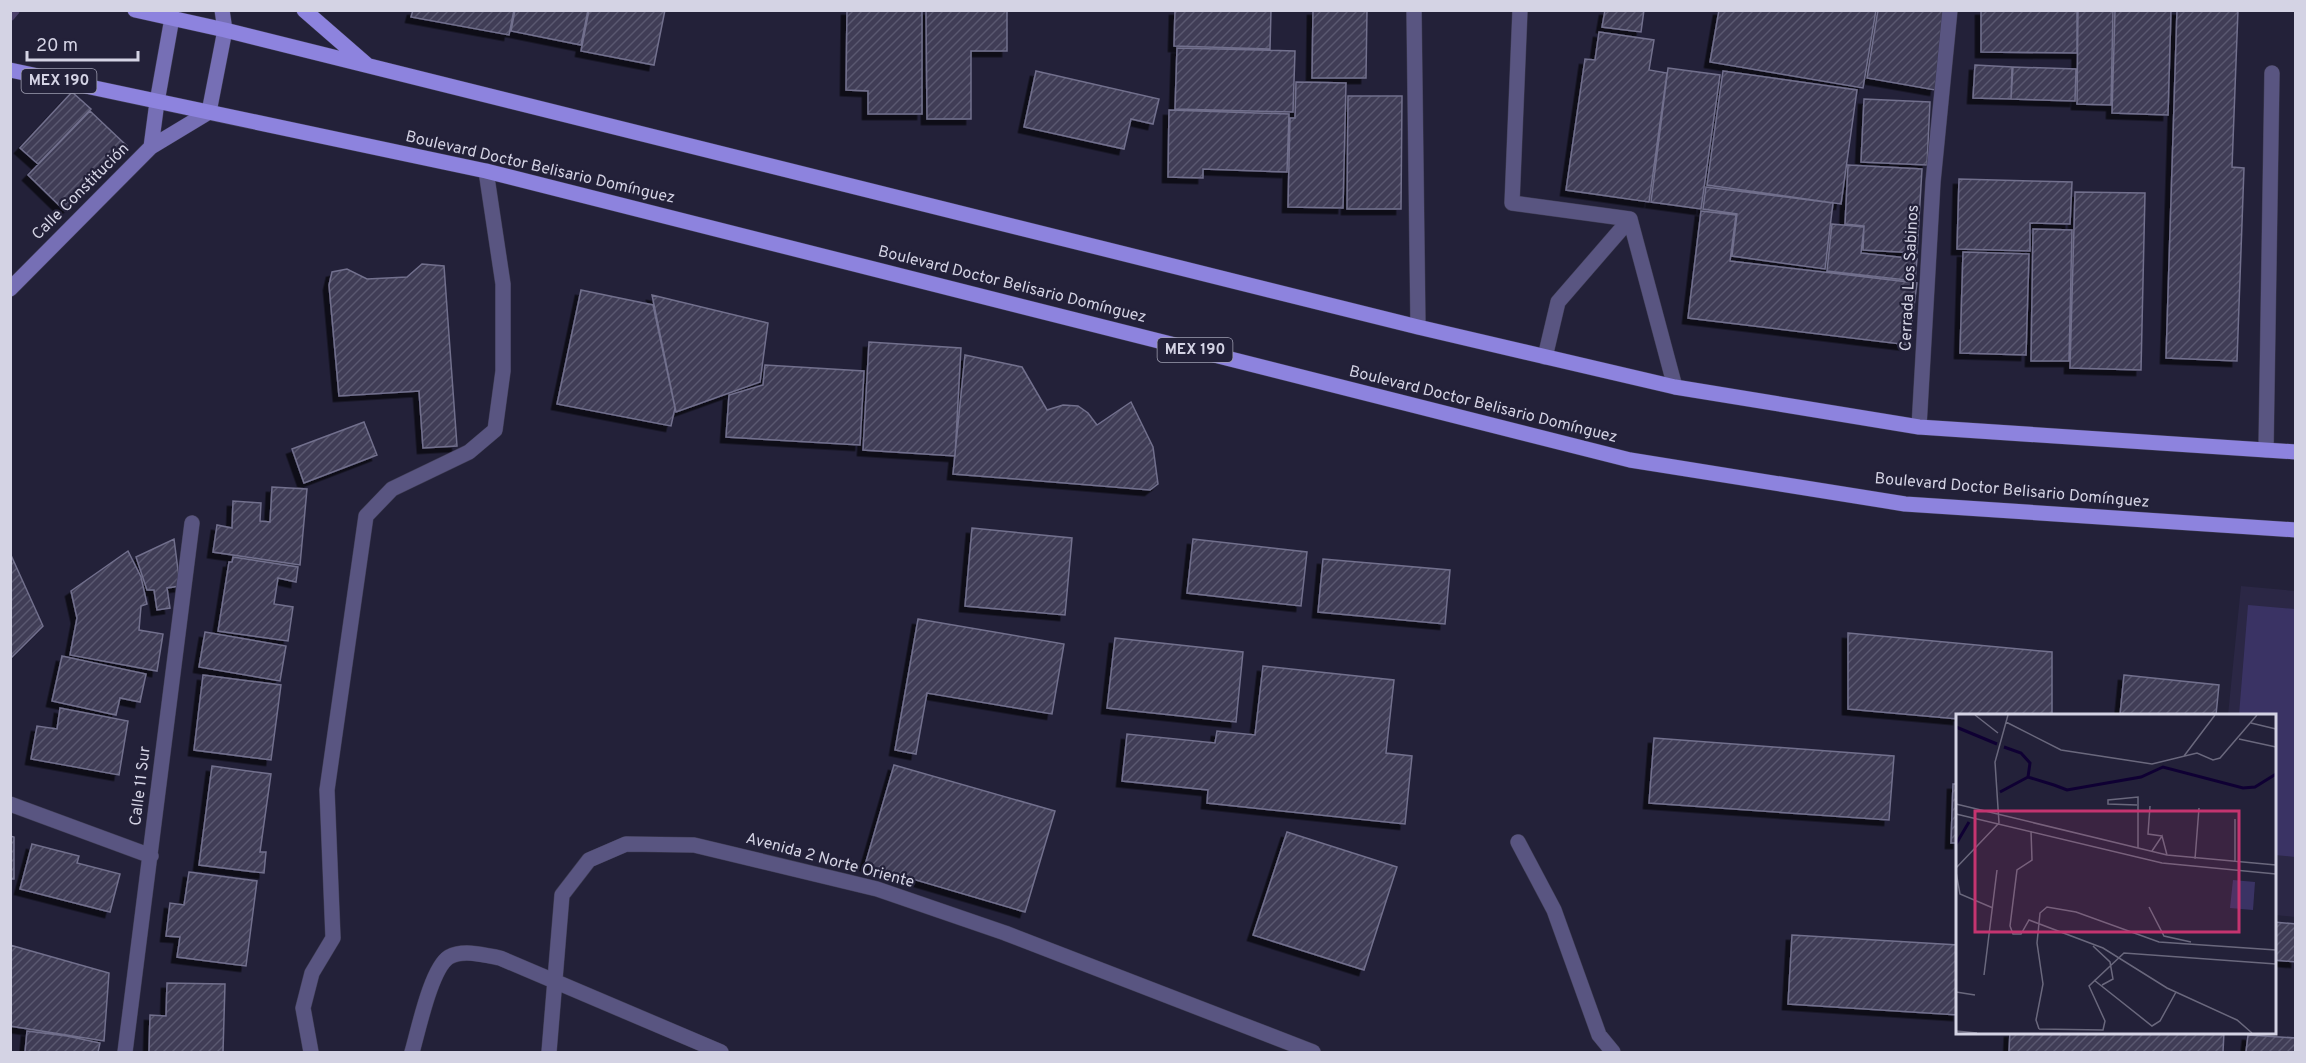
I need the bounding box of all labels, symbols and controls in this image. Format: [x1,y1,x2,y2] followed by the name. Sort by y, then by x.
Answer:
[27,24,138,62] scale bar
[36,35,78,58] text: 20 m
[22,69,97,93] road number: MEX 190
[403,127,677,209] street label: Boulevard Doctor Belisario Domínguez
[28,139,134,245] street label: Calle Constitución
[1896,204,1924,352] street label: Cerrada Los Sabinos
[876,242,1148,328] street label: Boulevard Doctor Belisario Domínguez
[1158,338,1232,362] road number: MEX 190
[1347,362,1619,448] street label: Boulevard Doctor Belisario Domínguez
[1874,469,2150,513] street label: Boulevard Doctor Belisario Domínguez
[1956,714,2276,1033] inset map
[126,745,156,827] street label: Calle 11 Sur
[744,829,916,893] street label: Avenida 2 Norte Oriente

